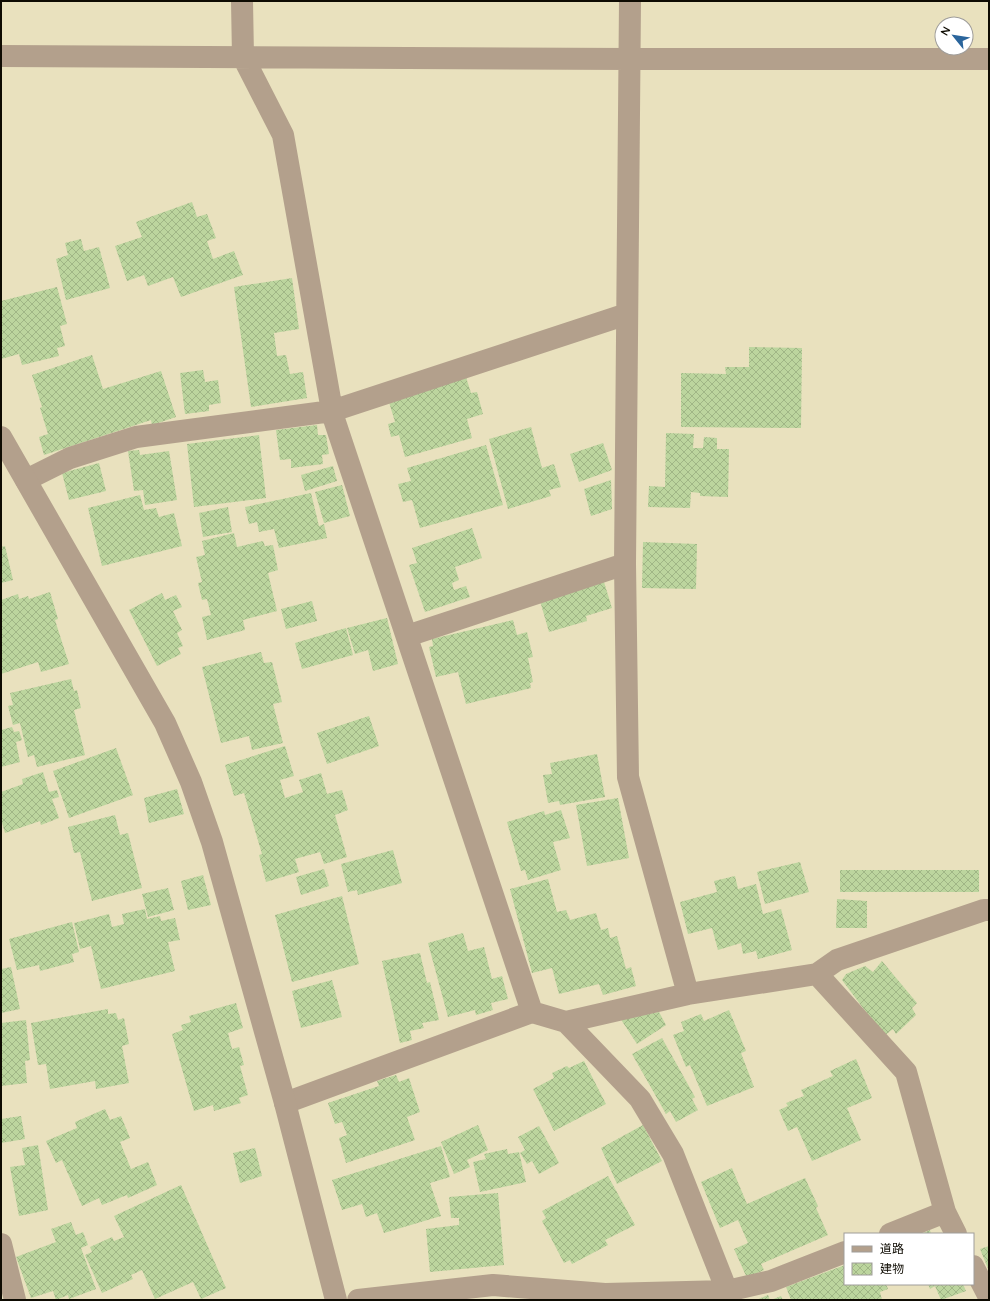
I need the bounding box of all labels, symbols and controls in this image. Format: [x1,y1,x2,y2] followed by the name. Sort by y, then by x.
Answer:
[934,16,974,56] north arrow
[937,24,953,38] text: N
[844,1233,974,1285] legend
[880,1241,904,1256] text: 道路
[880,1261,904,1276] text: 建物

